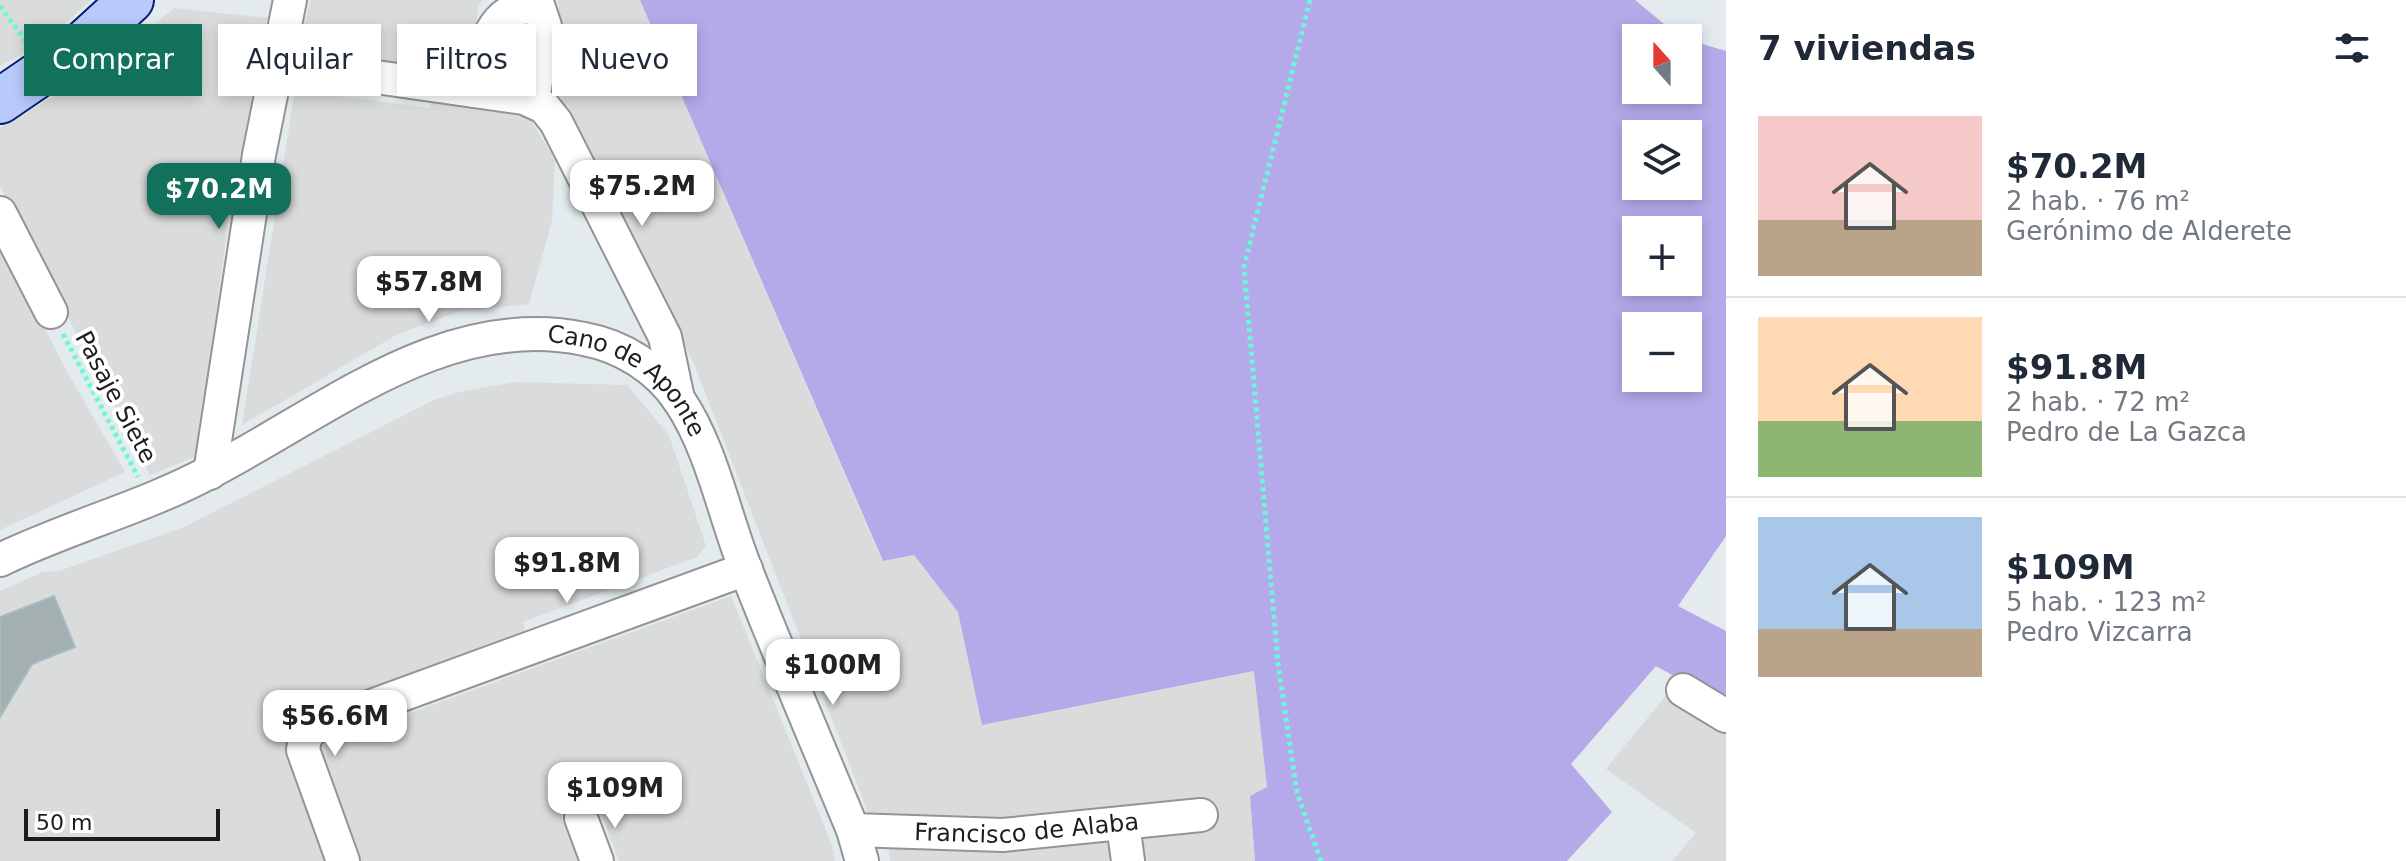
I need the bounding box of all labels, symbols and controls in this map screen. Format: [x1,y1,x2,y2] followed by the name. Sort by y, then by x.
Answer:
[24,24,202,96] chip: Comprar
[218,24,381,96] chip: Alquilar
[397,24,536,96] chip: Filtros
[552,24,697,96] chip: Nuevo
[1622,24,1702,104] north arrow
[1622,24,1702,392] map controls
[2330,26,2374,70] icon: filters
[1758,28,1976,68] text: 7 viviendas
[1622,120,1702,200] button: layers
[2006,146,2147,186] text: $70.2M
[1822,148,1918,244] icon: home
[577,160,707,228] pin: $75.2M
[154,163,284,231] pin: $70.2M
[588,171,696,201] text: $75.2M
[165,174,273,204] text: $70.2M
[2006,186,2190,216] text: 2 hab. · 76 m²
[1622,216,1702,296] button: +
[2006,216,2292,246] text: Gerónimo de Alderete
[364,256,494,324] pin: $57.8M
[375,267,483,297] text: $57.8M
[1622,312,1702,392] button: −
[547,320,711,441] street label: Cano de Aponte
[70,326,162,468] street label: Pasaje Siete
[2006,347,2147,387] text: $91.8M
[1822,349,1918,445] icon: home
[2006,387,2190,417] text: 2 hab. · 72 m²
[2006,417,2247,447] text: Pedro de La Gazca
[502,537,632,605] pin: $91.8M
[2006,547,2134,587] text: $109M
[513,548,621,578] text: $91.8M
[1822,549,1918,645] icon: home
[2006,587,2206,617] text: 5 hab. · 123 m²
[2006,617,2193,647] text: Pedro Vizcarra
[777,639,889,707] pin: $100M
[784,650,882,680] text: $100M
[270,690,400,758] pin: $56.6M
[281,701,389,731] text: $56.6M
[559,762,671,830] pin: $109M
[566,773,664,803] text: $109M
[24,805,220,841] scale bar
[914,807,1140,849] street label: Francisco de Alaba
[36,810,92,835] text: 50 m

